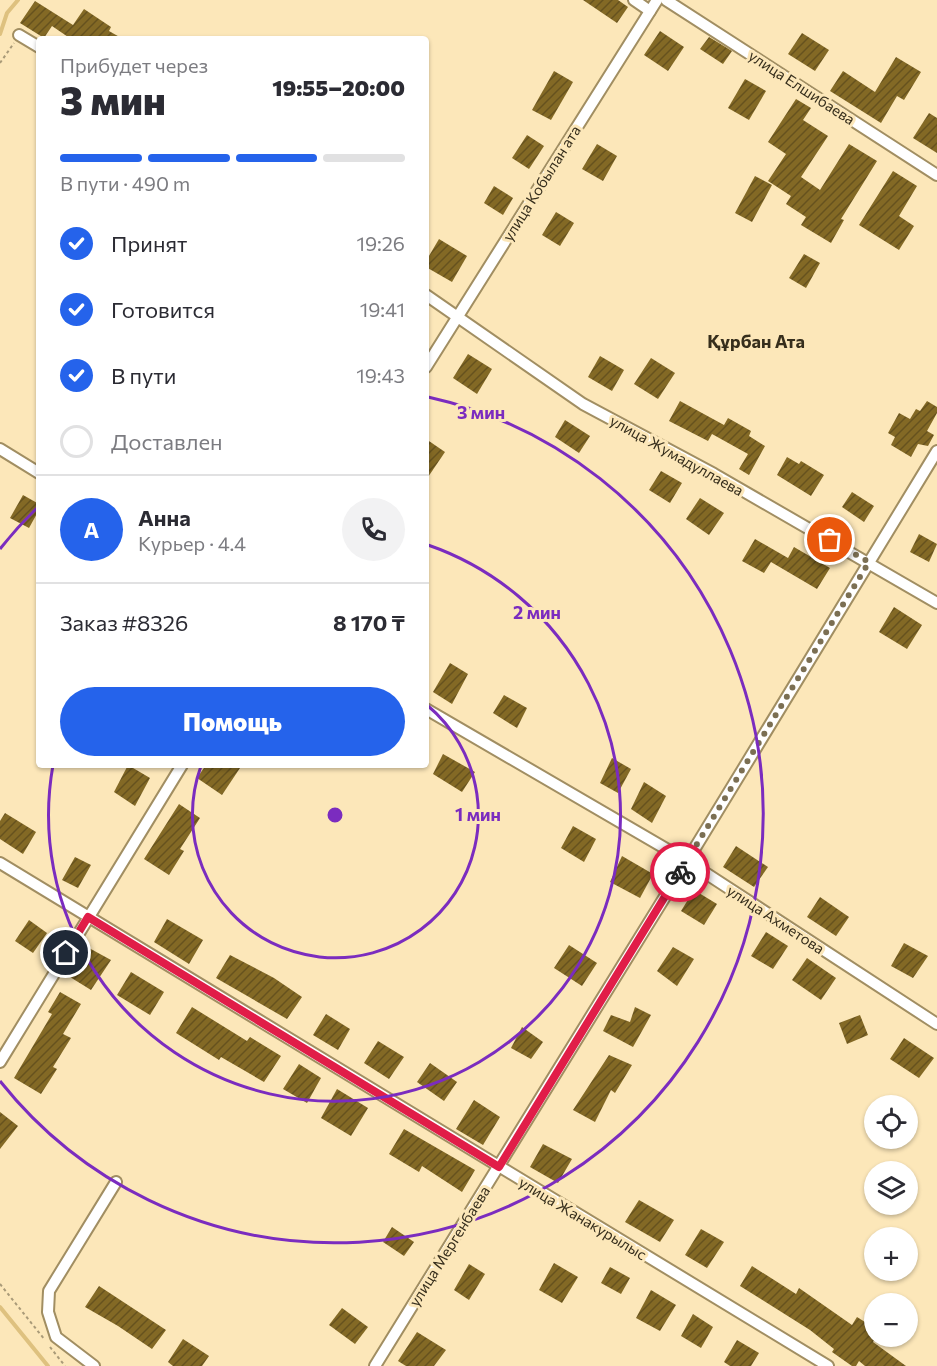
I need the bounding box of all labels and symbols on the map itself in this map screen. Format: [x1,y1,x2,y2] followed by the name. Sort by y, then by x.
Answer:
[745,46,859,128] street label: улица Елшибаева
[498,122,584,244] street label: улица Кобылан ата
[707,330,805,352] district label: Құрбан Ата
[457,401,505,423] text: 3 мин
[607,411,747,499] street label: улица Жумадуллаева
[804,514,855,565] pin
[513,601,561,623] text: 2 мин
[455,803,501,825] text: 1 мин
[325,805,345,825] centre of rings
[650,842,710,902] courier
[724,881,828,957] street label: улица Ахметова
[40,927,91,978] pin
[516,1173,650,1263] street label: улица Жанакурылыс
[405,1183,493,1309] street label: улица Мергенбаева

